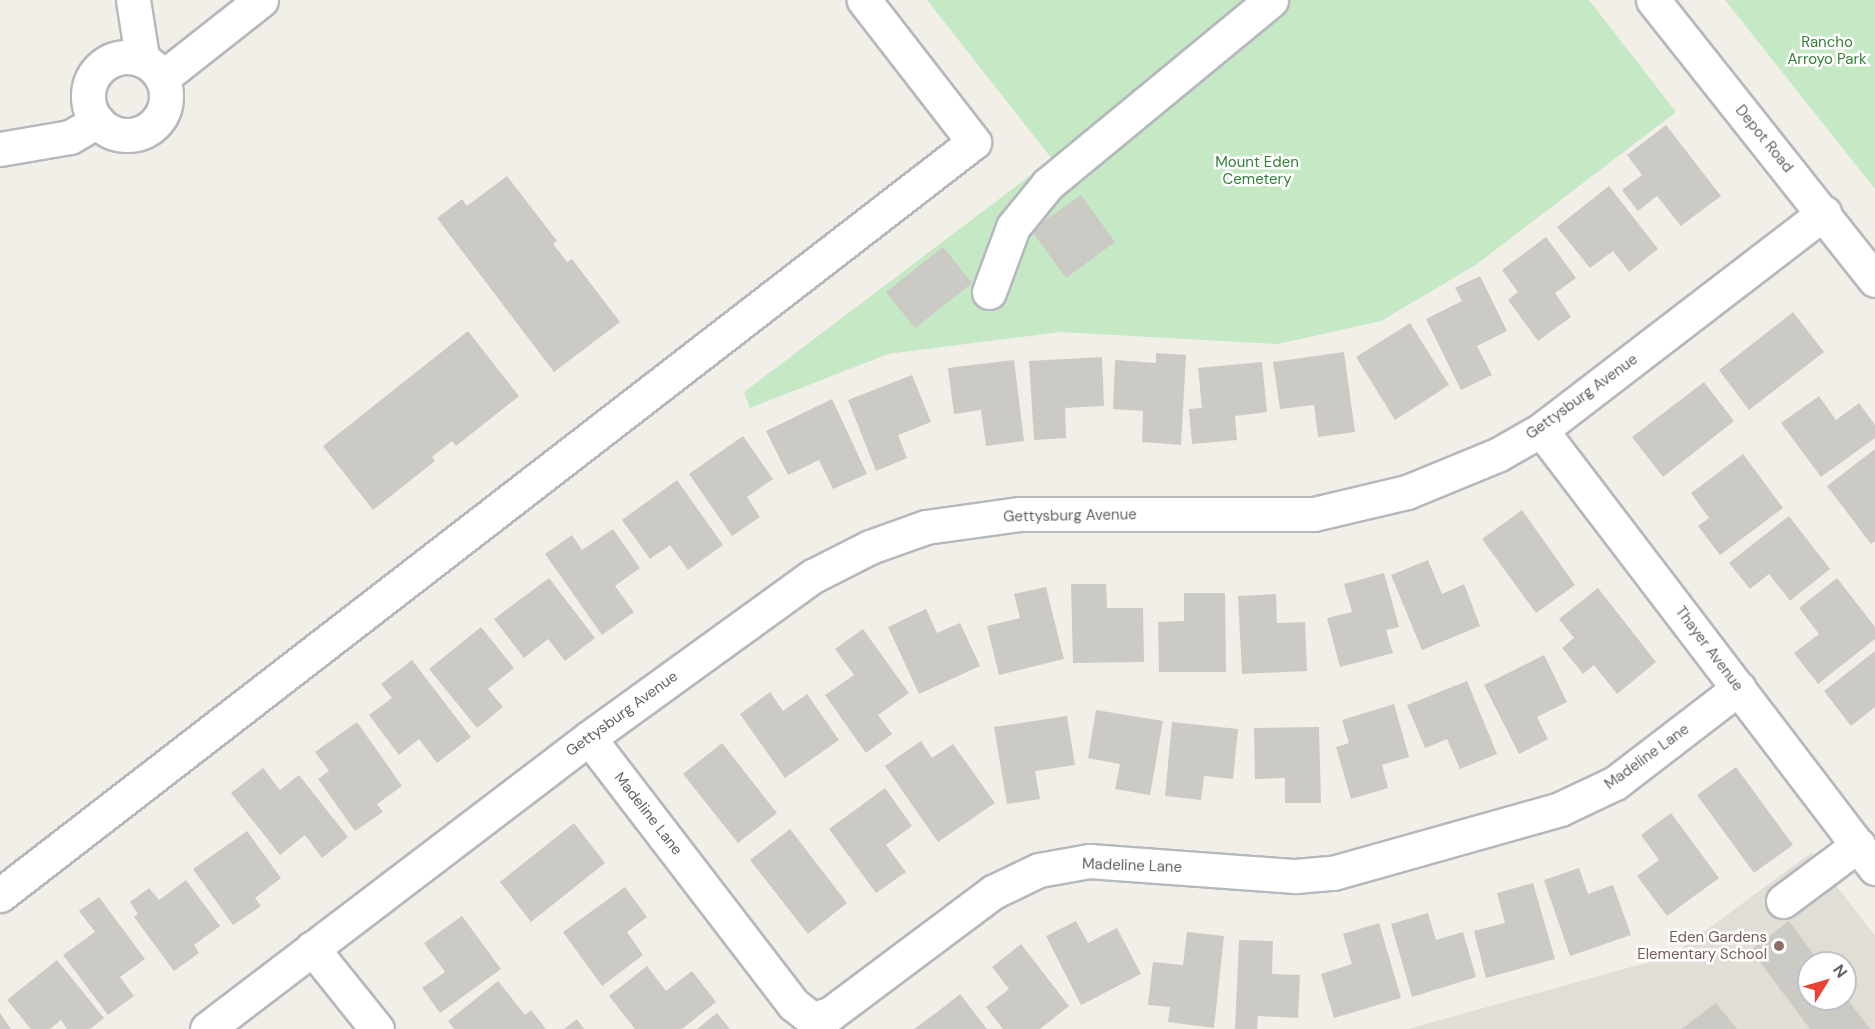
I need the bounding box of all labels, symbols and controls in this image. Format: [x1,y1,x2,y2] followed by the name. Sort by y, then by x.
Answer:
[1787,33,1867,68] park label: Rancho Arroyo Park
[1731,102,1797,176] street label: Depot Road
[1215,153,1299,188] park label: Mount Eden Cemetery
[1523,350,1641,444] street label: Gettysburg Avenue
[1003,506,1137,526] street label: Gettysburg Avenue
[1671,603,1747,695] street label: Thayer Avenue
[563,667,681,761] street label: Gettysburg Avenue
[1601,720,1693,794] street label: Madeline Lane
[610,769,686,859] street label: Madeline Lane
[1082,855,1182,877] street label: Madeline Lane
[1637,928,1767,963] place label: Eden Gardens Elementary School
[1772,939,1786,953] marker: Eden Gardens Elementary School
[1797,951,1857,1011] north arrow
[1828,960,1852,982] text: N

